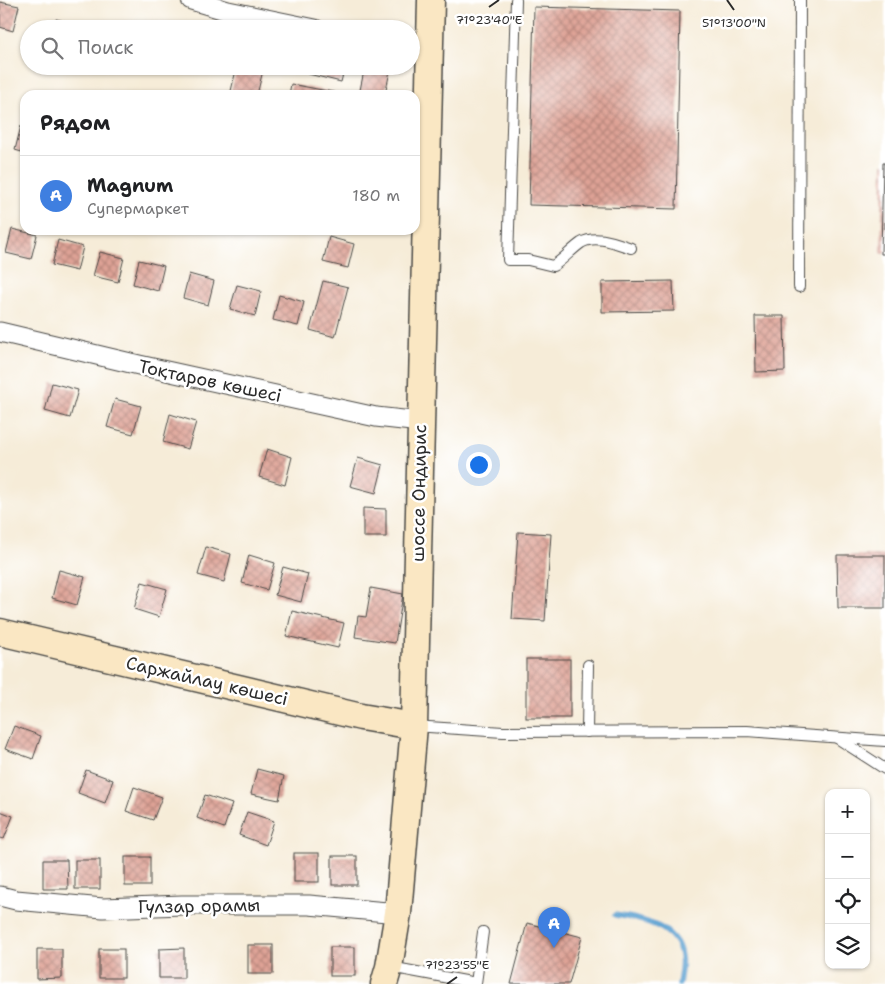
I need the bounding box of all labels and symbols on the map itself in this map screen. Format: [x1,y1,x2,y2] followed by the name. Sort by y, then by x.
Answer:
[456,12,522,28] text: 71°23'40"E
[702,15,766,31] text: 51°13'00"N
[136,354,284,408] street label: Тоқтаров көшесі
[406,424,432,562] street label: шоссе Ондирис
[466,452,492,478] your location
[124,651,290,711] street label: Саржайлау көшесі
[138,893,260,919] street label: Гүлзар орамы
[538,907,570,948] pin: A
[425,957,489,973] text: 71°23'55"E

